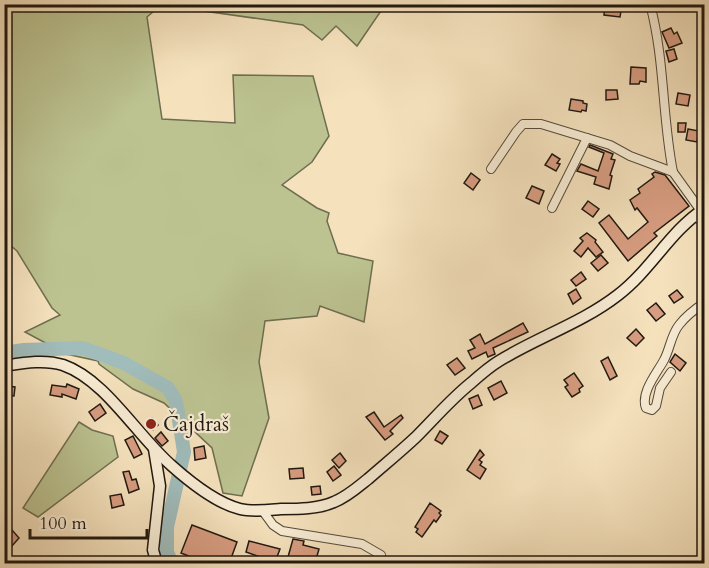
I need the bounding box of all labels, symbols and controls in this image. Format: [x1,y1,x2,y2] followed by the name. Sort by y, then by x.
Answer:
[163,409,229,439] place label: Čajdraš
[144,417,158,431] marker: Čajdraš
[30,502,147,540] scale bar
[39,511,87,536] text: 100 m

